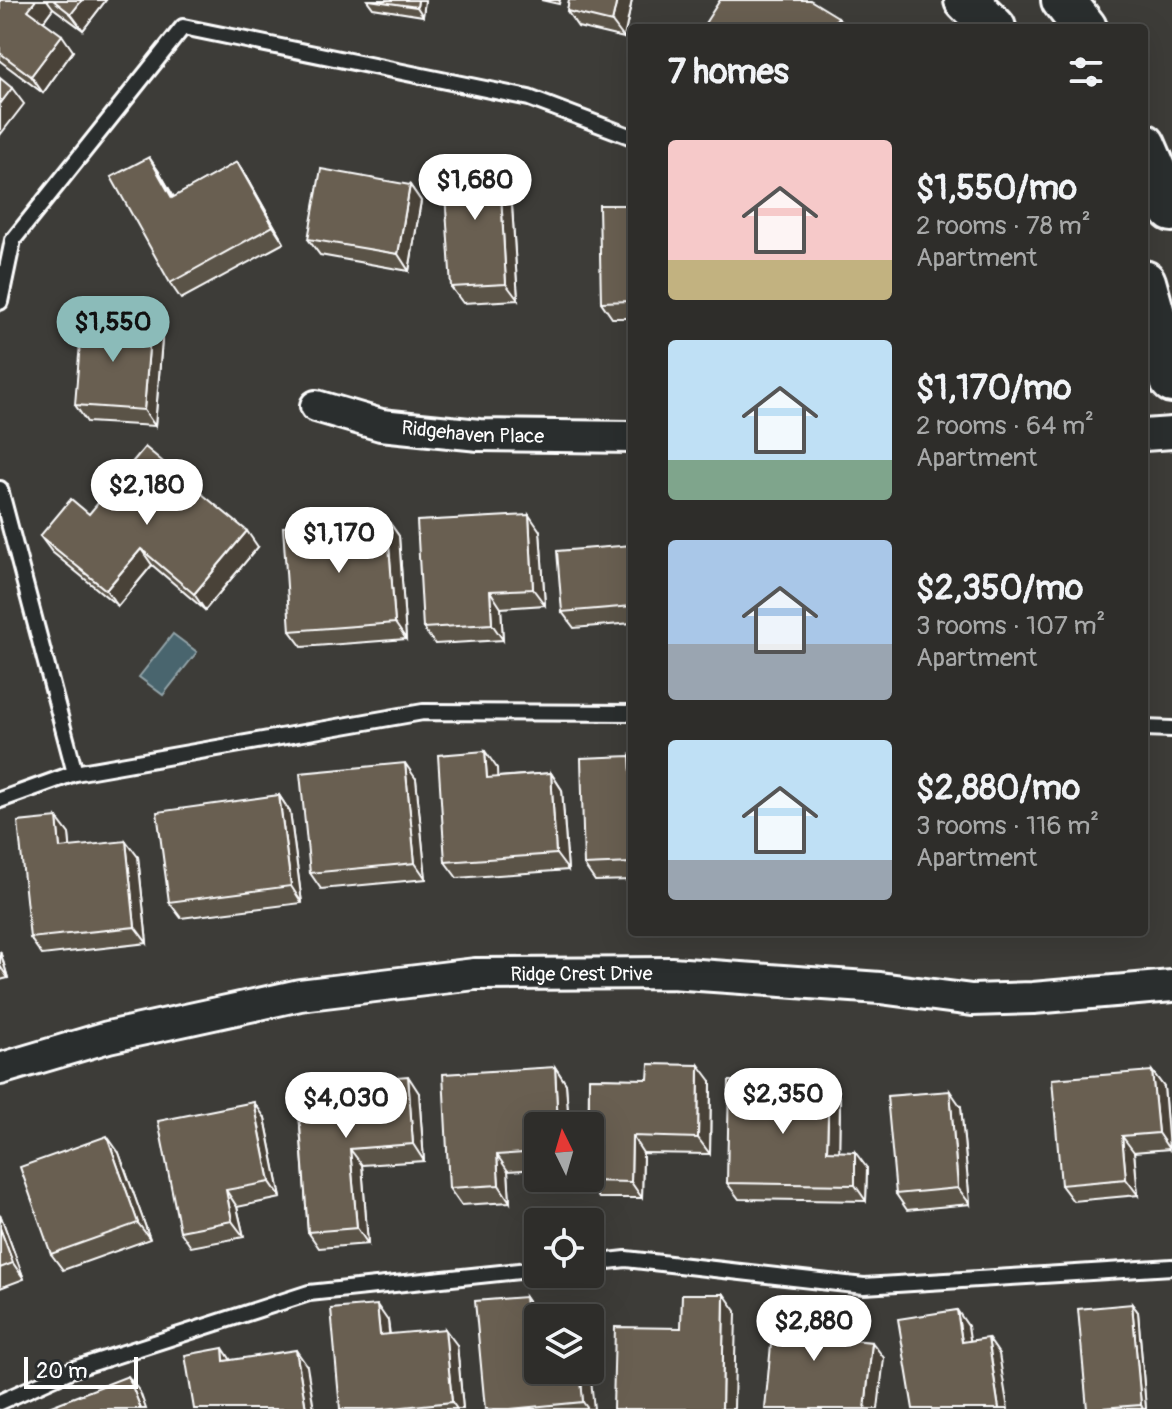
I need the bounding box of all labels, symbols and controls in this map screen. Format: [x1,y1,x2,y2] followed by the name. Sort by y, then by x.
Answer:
[1064,50,1108,94] icon: filters
[668,51,789,94] text: 7 homes
[410,154,540,222] pin: $1,680
[437,164,513,196] text: $1,680
[916,167,1077,210] text: $1,550/mo
[732,172,828,268] icon: home
[916,210,1091,242] text: 2 rooms · 78 m²
[916,242,1037,274] text: Apartment
[48,296,178,364] pin: $1,550
[75,306,151,338] text: $1,550
[916,367,1072,410] text: $1,170/mo
[732,372,828,468] icon: home
[916,410,1094,442] text: 2 rooms · 64 m²
[400,415,544,449] street label: Ridgehaven Place
[916,442,1037,474] text: Apartment
[82,459,212,527] pin: $2,180
[109,469,185,501] text: $2,180
[274,507,404,575] pin: $1,170
[303,517,375,549] text: $1,170
[916,567,1083,610] text: $2,350/mo
[732,572,828,668] icon: home
[916,610,1105,642] text: 3 rooms · 107 m²
[916,642,1037,674] text: Apartment
[916,767,1080,810] text: $2,880/mo
[732,772,828,868] icon: home
[916,810,1099,842] text: 3 rooms · 116 m²
[916,842,1037,874] text: Apartment
[510,961,653,987] street label: Ridge Crest Drive
[718,1068,848,1136] pin: $2,350
[281,1072,411,1140] pin: $4,030
[742,1078,824,1110] text: $2,350
[303,1082,389,1114] text: $4,030
[524,1112,604,1192] north arrow
[524,1112,604,1384] map controls
[524,1208,604,1288] button: locate
[749,1295,879,1363] pin: $2,880
[524,1304,604,1384] button: layers
[774,1305,854,1337] text: $2,880
[24,1353,138,1389] scale bar
[36,1357,88,1385] text: 20 m

